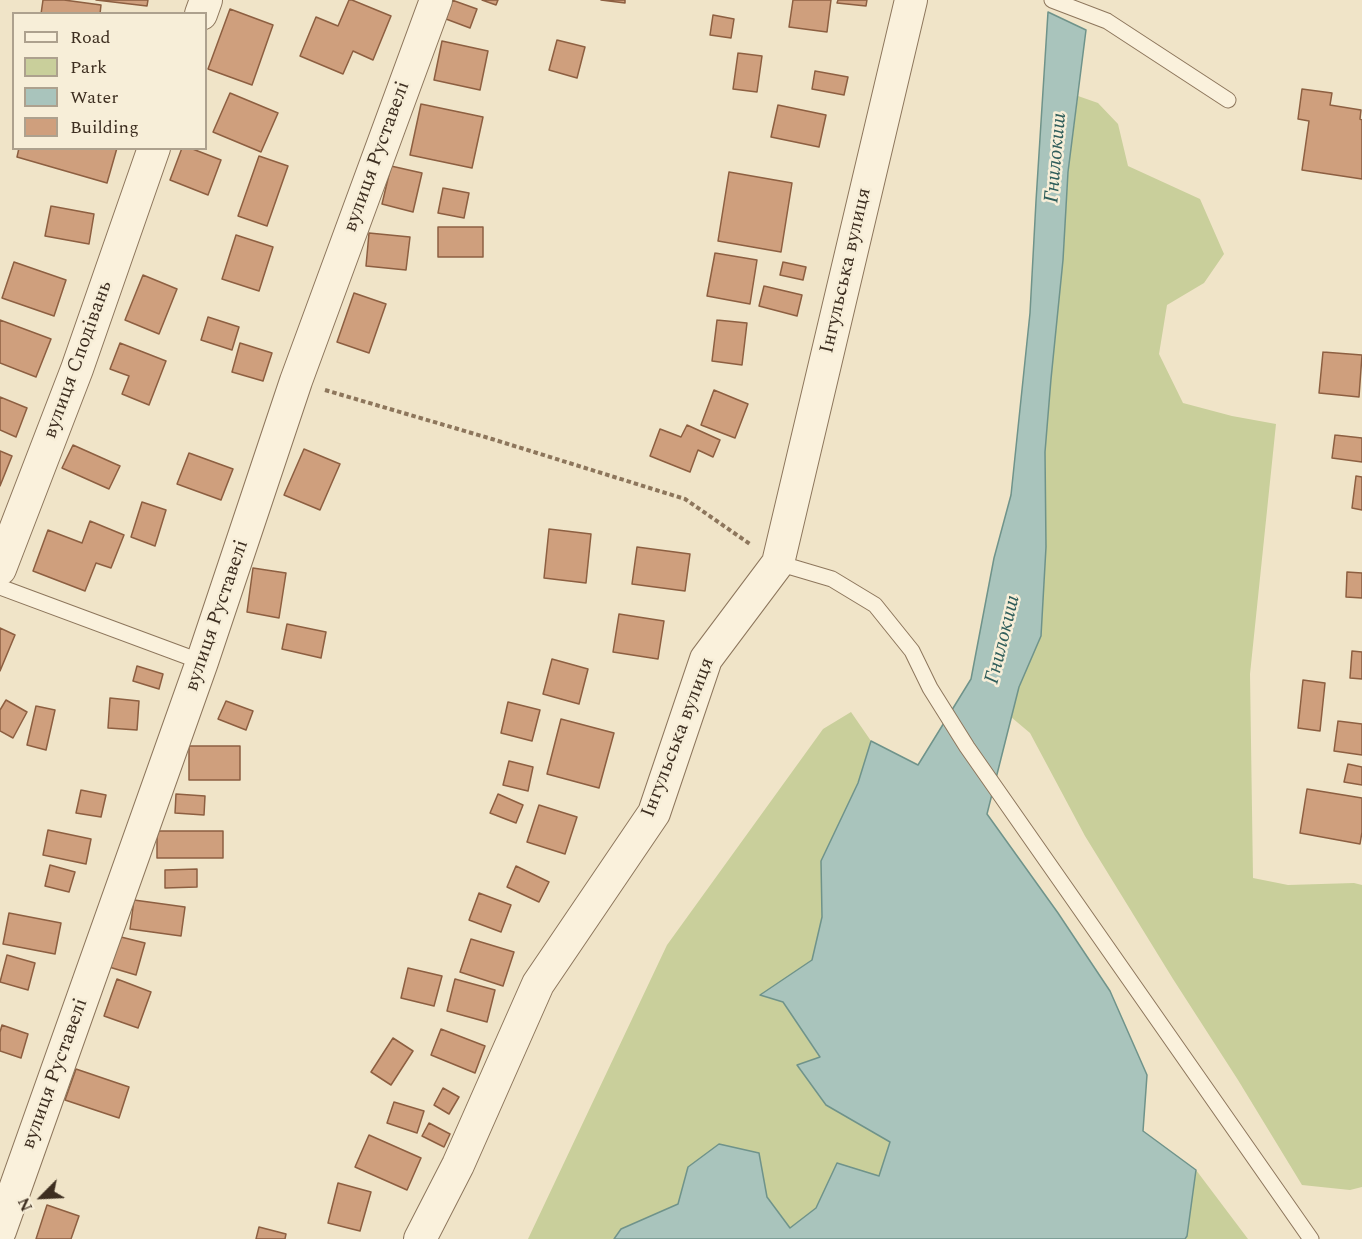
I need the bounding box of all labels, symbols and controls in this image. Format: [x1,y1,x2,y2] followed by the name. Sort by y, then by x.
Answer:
[12,12,207,150] legend
[70,24,111,51] text: Road
[70,54,107,81] text: Park
[340,78,416,236] street label: вулиця Руставелі
[70,84,118,111] text: Water
[1040,112,1074,204] water label: Гнилокиш
[70,114,139,141] text: Building
[816,186,878,356] street label: Інгульська вулиця
[39,278,119,442] street label: вулиця Сподівань
[181,537,255,695] street label: вулиця Руставелі
[981,593,1027,687] water label: Гнилокиш
[637,655,721,821] street label: Інгульська вулиця
[18,995,94,1153] street label: вулиця Руставелі
[12,1167,72,1227] north arrow
[12,1193,39,1215] text: N

